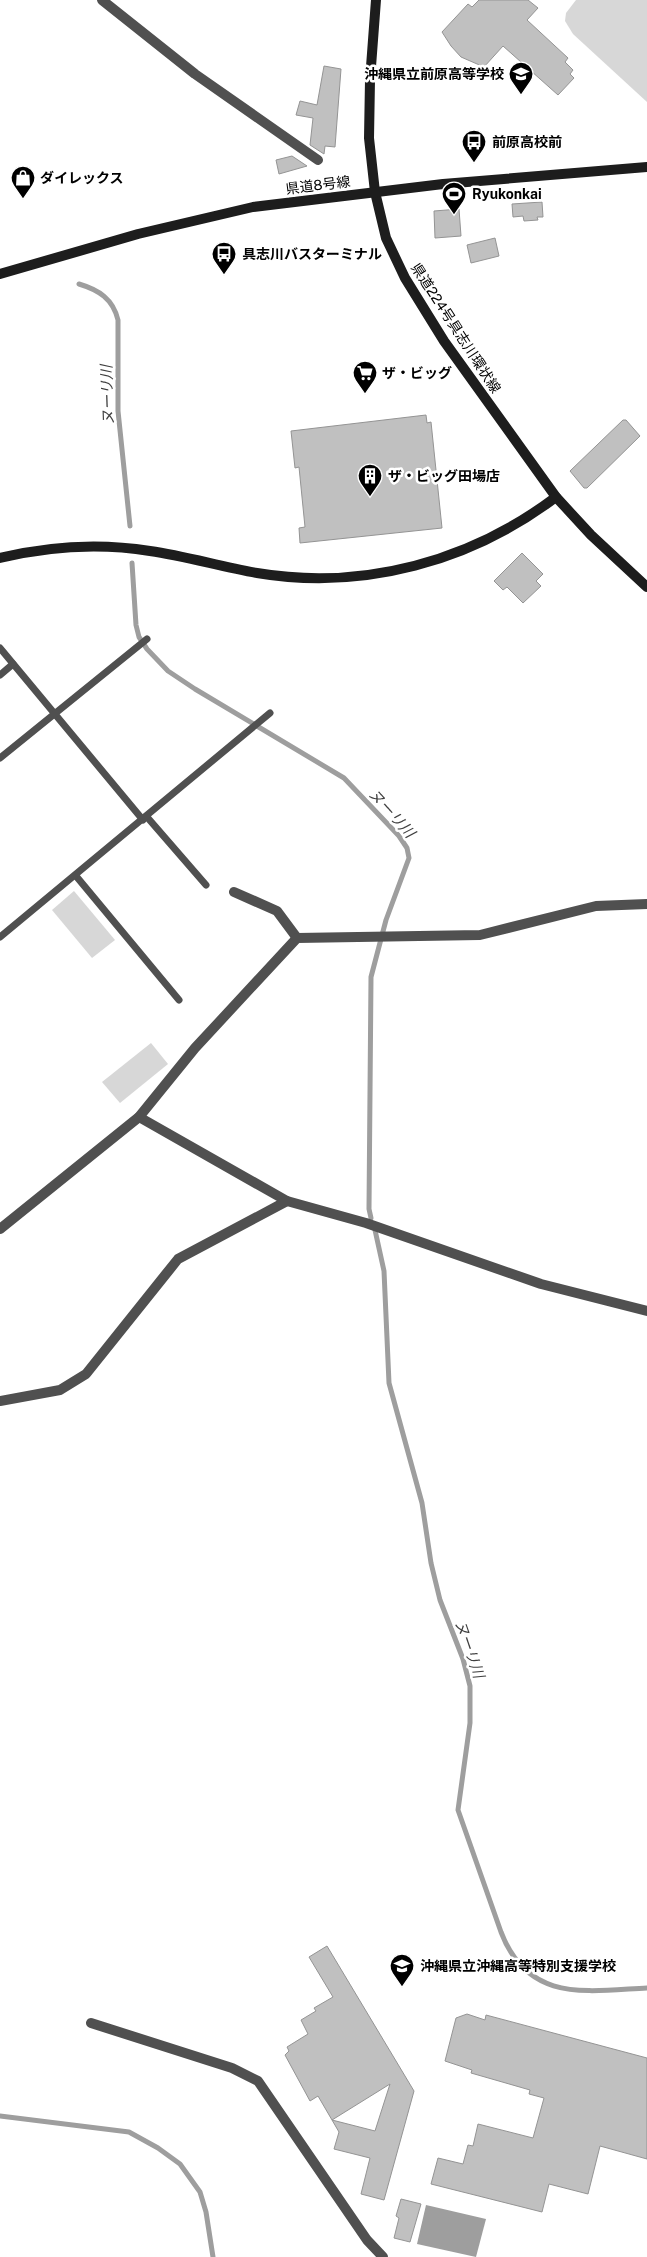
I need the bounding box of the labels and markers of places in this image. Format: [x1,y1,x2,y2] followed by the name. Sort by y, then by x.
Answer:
[508,61,534,95] school or university icon: 沖縄県立前原高等学校
[364,66,504,82] place label: 沖縄県立前原高等学校
[461,129,487,163] bus stop icon: 前原高校前
[492,134,562,150] place label: 前原高校前
[10,165,36,199] shop icon: ダイレックス
[40,170,124,186] place label: ダイレックス
[441,181,467,215] sports icon: Ryukonkai
[472,186,542,202] place label: Ryukonkai
[211,241,237,275] bus stop icon: 具志川バスターミナル
[242,246,382,262] place label: 具志川バスターミナル
[352,360,378,394] supermarket icon: ザ・ビッグ
[382,365,452,381] place label: ザ・ビッグ
[357,463,383,497] building icon: ザ・ビッグ田場店
[388,468,500,484] place label: ザ・ビッグ田場店
[389,1953,415,1987] school or university icon: 沖縄県立沖縄高等特別支援学校
[420,1958,616,1974] place label: 沖縄県立沖縄高等特別支援学校

